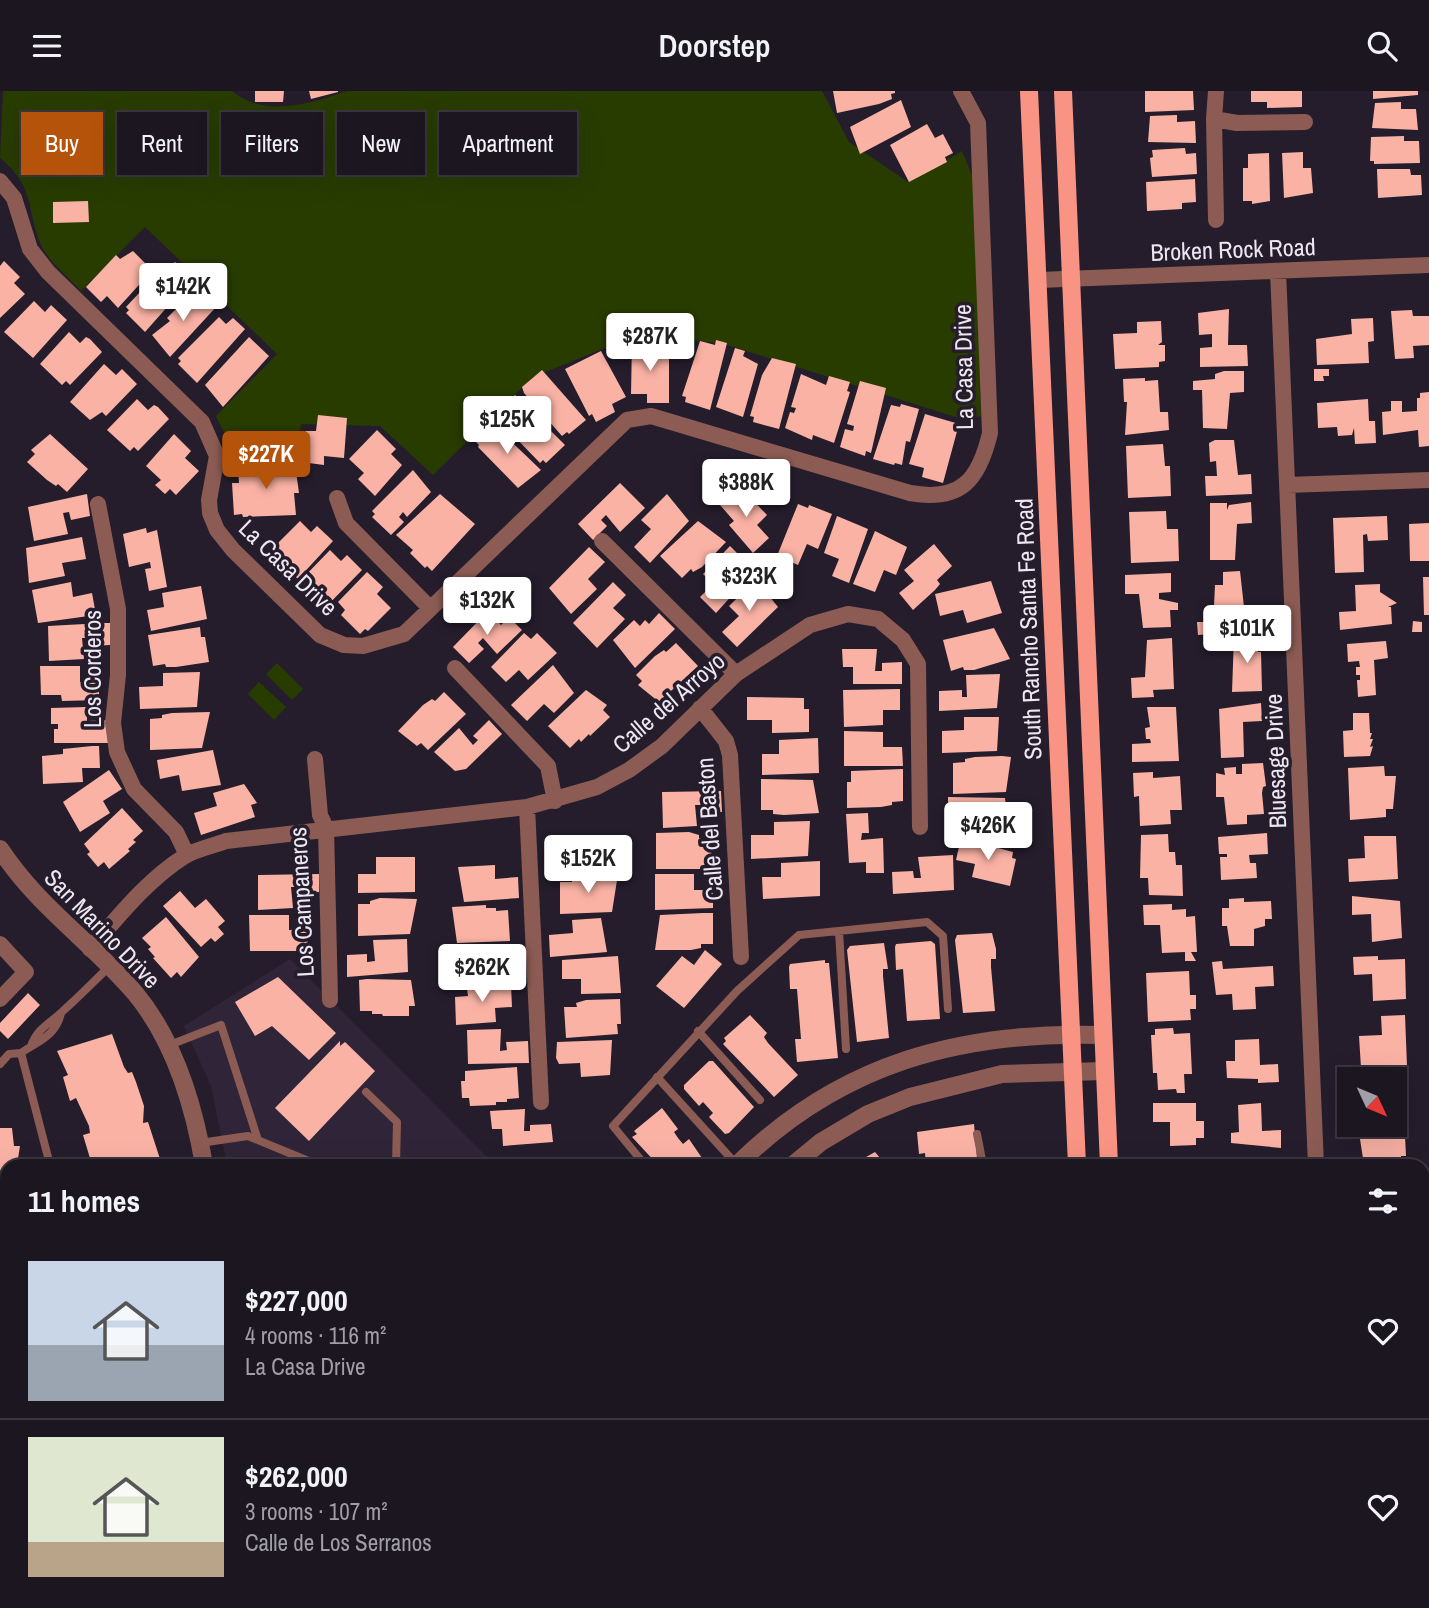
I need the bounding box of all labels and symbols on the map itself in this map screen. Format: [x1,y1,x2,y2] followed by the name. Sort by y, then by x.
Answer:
[1150,230,1316,268] street label: Broken Rock Road
[134,264,232,323] pin: $142K
[946,304,980,430] street label: La Casa Drive
[601,313,699,373] pin: $287K
[458,397,556,456] pin: $125K
[217,431,315,491] pin: $227K
[697,459,795,519] pin: $388K
[1007,498,1049,760] street label: South Rancho Santa Fe Road
[232,512,345,622] street label: La Casa Drive
[700,553,798,613] pin: $323K
[438,577,536,637] pin: $132K
[1198,605,1296,665] pin: $101K
[76,610,108,728] street label: Los Corderos
[605,645,731,760] street label: Calle del Arroyo
[1257,693,1293,829] street label: Bluesage Drive
[688,756,730,902] street label: Calle del Baston
[939,803,1037,862] pin: $426K
[281,826,321,978] street label: Los Campaneros
[539,835,637,895] pin: $152K
[38,862,168,995] street label: San Marino Drive
[433,944,531,1004] pin: $262K
[1337,1067,1407,1137] north arrow

